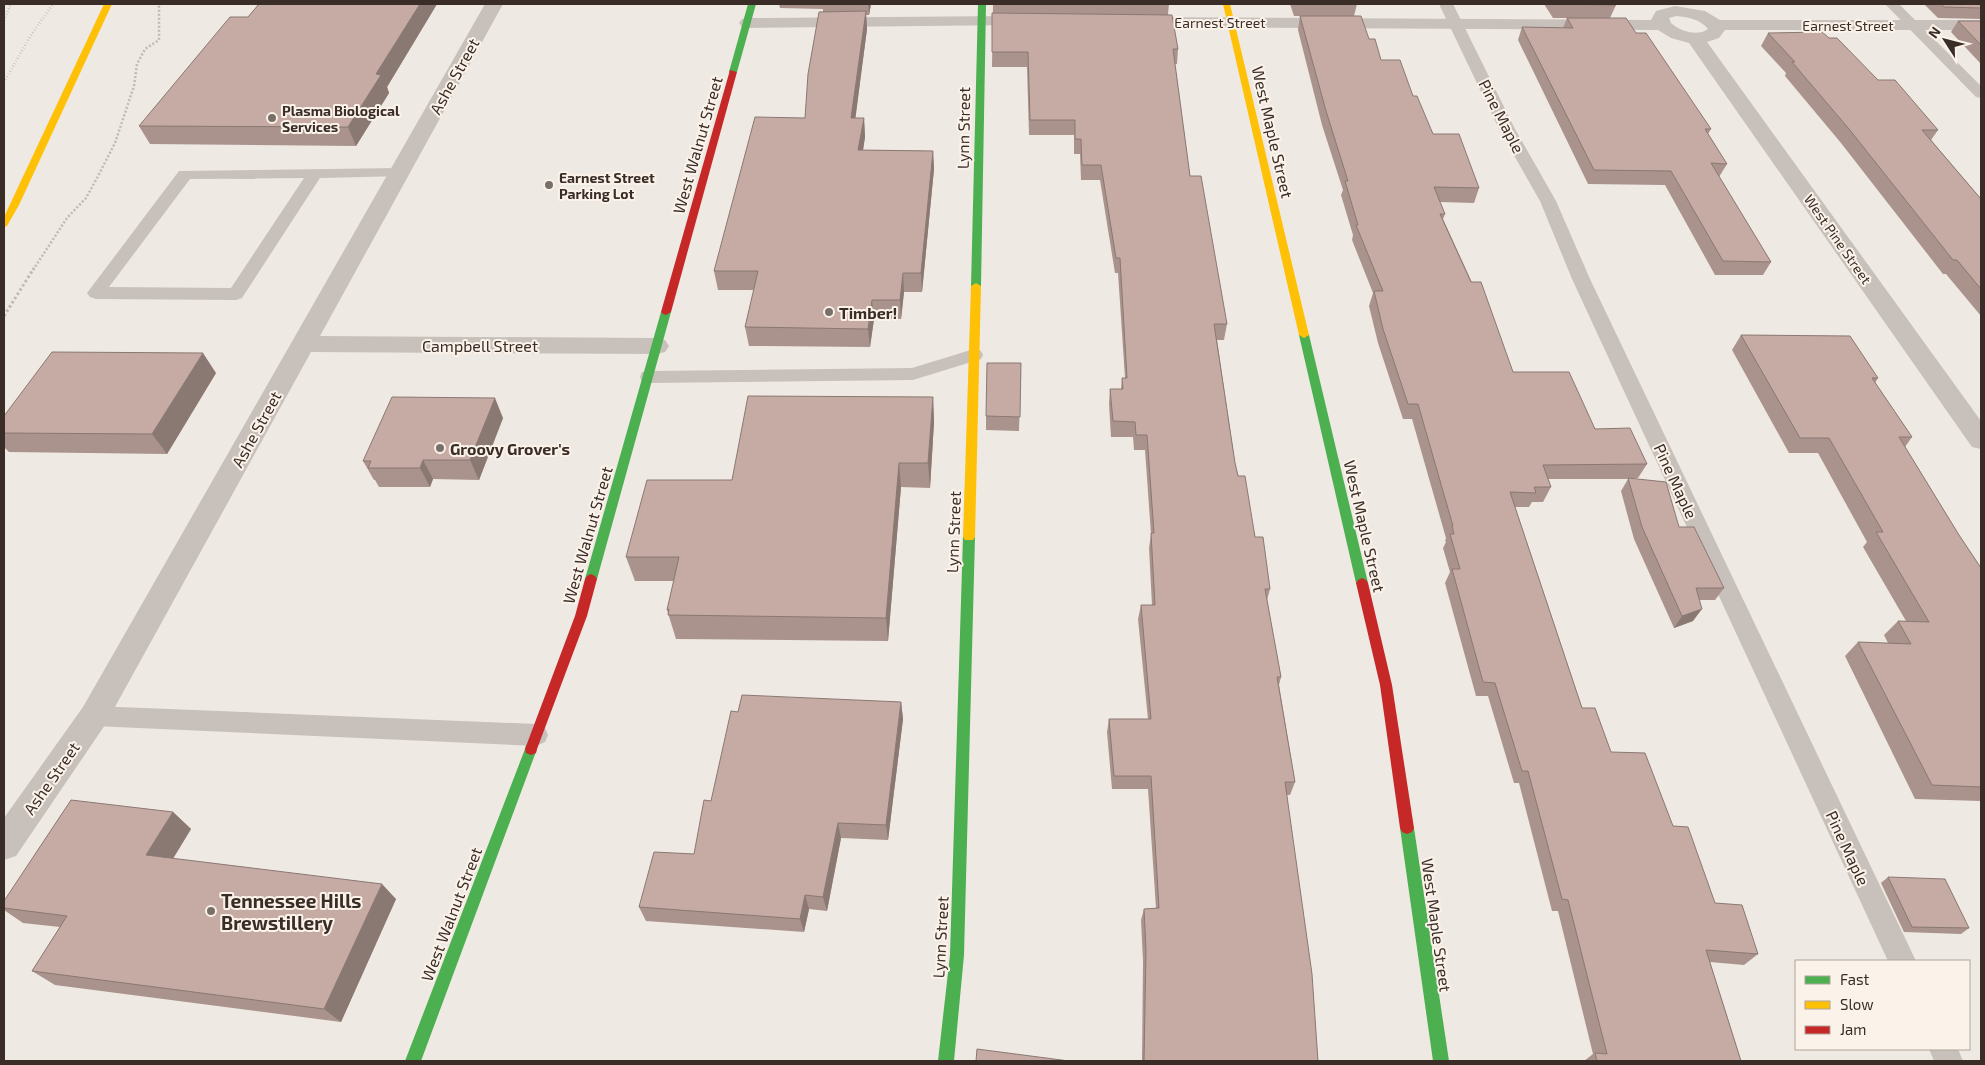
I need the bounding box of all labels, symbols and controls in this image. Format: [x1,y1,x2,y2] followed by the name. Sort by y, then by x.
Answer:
[1174,14,1266,31] street label: Earnest Street
[1920,15,1970,65] north arrow
[1802,17,1894,34] street label: Earnest Street
[1924,23,1944,41] text: N
[425,35,483,117] street label: Ashe Street
[1249,64,1297,200] street label: West Maple Street
[668,74,726,216] street label: West Walnut Street
[1475,76,1529,156] street label: Pine Maple
[953,87,973,169] street label: Lynn Street
[282,102,400,135] place label: Plasma Biological Services
[266,112,278,124] marker: Plasma Biological Services
[559,169,655,202] place label: Earnest Street Parking Lot
[543,179,555,191] marker: Earnest Street Parking Lot
[1801,191,1875,287] street label: West Pine Street
[839,303,897,322] place label: Timber!
[823,306,835,318] marker: Timber!
[422,336,538,355] street label: Campbell Street
[227,388,285,470] street label: Ashe Street
[450,439,570,459] place label: Groovy Grover's
[1650,441,1702,521] street label: Pine Maple
[434,442,446,454] marker: Groovy Grover's
[1341,458,1389,594] street label: West Maple Street
[558,464,616,606] street label: West Walnut Street
[942,491,964,573] street label: Lynn Street
[19,738,83,818] street label: Ashe Street
[1822,808,1874,888] street label: Pine Maple
[417,844,485,984] street label: West Walnut Street
[1418,857,1456,993] street label: West Maple Street
[221,889,361,935] place label: Tennessee Hills Brewstillery
[928,895,952,979] street label: Lynn Street
[205,905,217,917] marker: Tennessee Hills Brewstillery
[1795,960,1970,1050] legend
[1840,970,1870,988] text: Fast
[1840,995,1874,1013] text: Slow
[1840,1020,1866,1038] text: Jam

